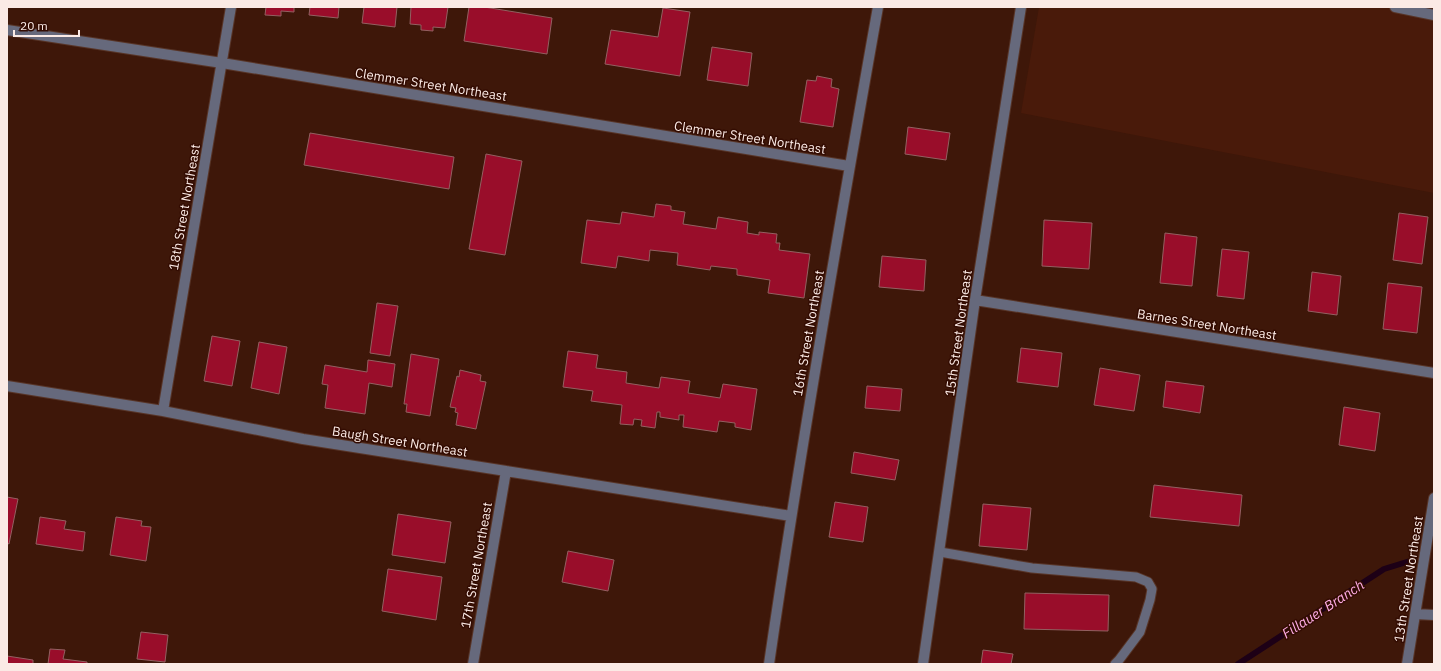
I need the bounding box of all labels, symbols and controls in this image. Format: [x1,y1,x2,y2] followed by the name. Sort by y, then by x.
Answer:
[14,12,79,38] scale bar
[20,18,48,33] text: 20 m
[354,64,508,105] street label: Clemmer Street Northeast
[673,117,827,158] street label: Clemmer Street Northeast
[165,143,204,271] street label: 18th Street Northeast
[789,269,828,397] street label: 16th Street Northeast
[941,269,976,397] street label: 15th Street Northeast
[1136,305,1278,344] street label: Barnes Street Northeast
[331,422,469,461] street label: Baugh Street Northeast
[457,501,496,629] street label: 17th Street Northeast
[1390,515,1427,643] street label: 13th Street Northeast
[1278,576,1368,642] water label: Fillauer Branch

